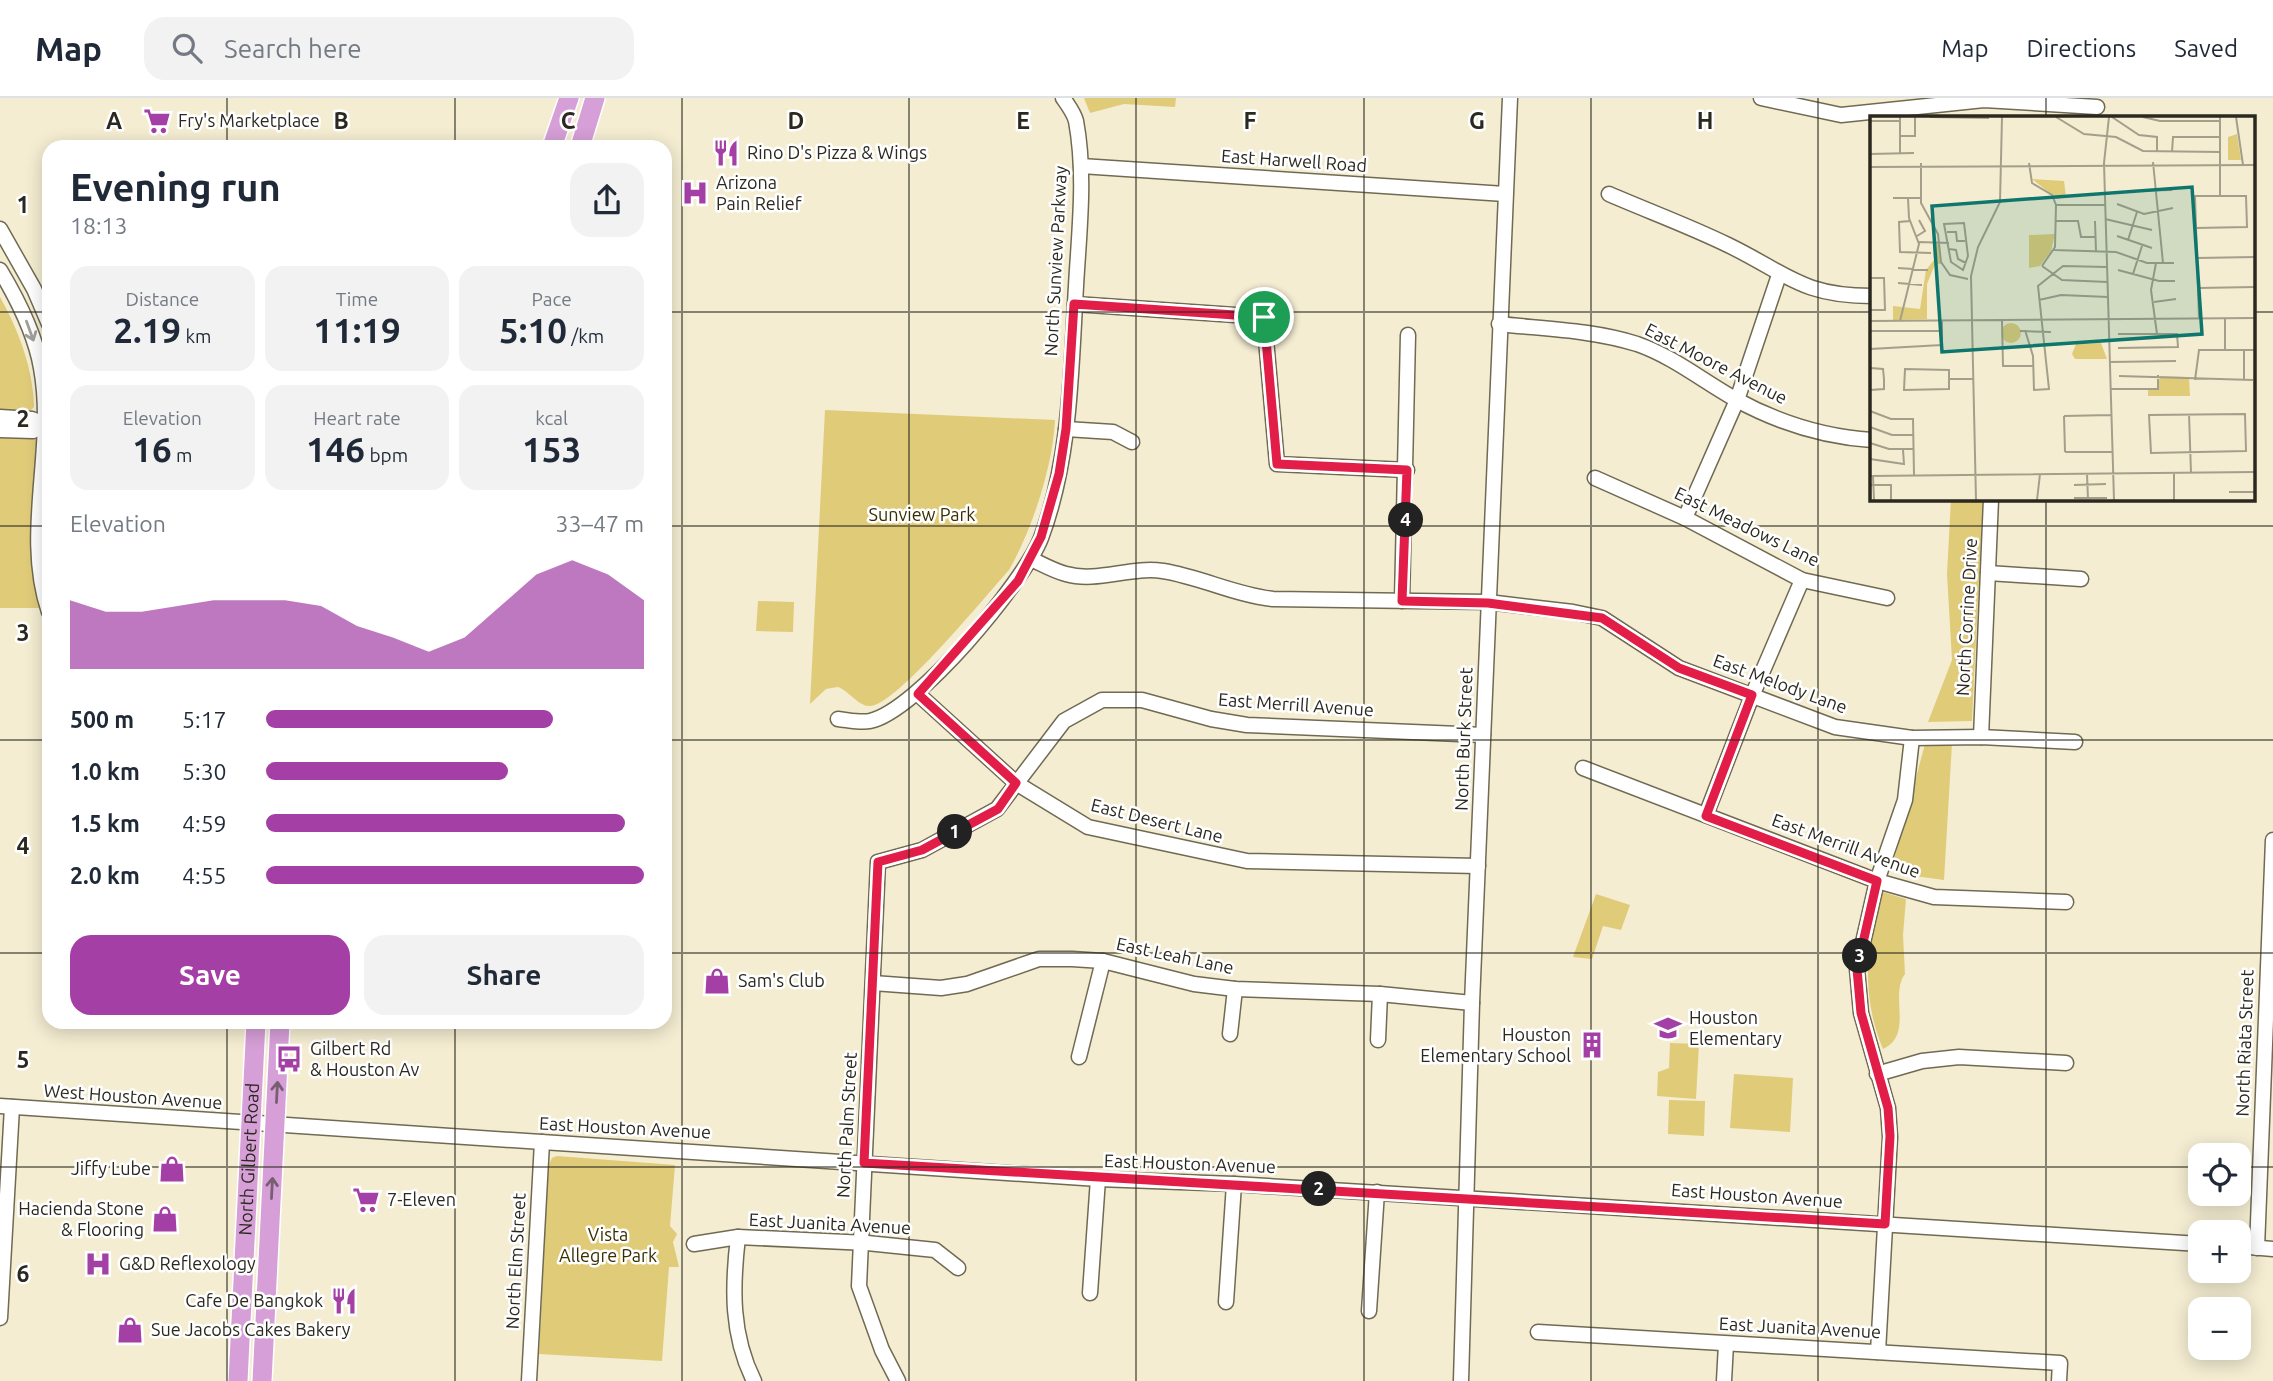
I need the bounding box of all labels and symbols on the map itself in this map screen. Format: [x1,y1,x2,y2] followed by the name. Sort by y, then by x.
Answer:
[142,106,172,136] supermarket icon: Fry's Marketplace
[106,108,122,133] text: A
[333,108,349,133] text: B
[561,108,576,133] text: C
[788,108,804,133] text: D
[1016,108,1030,133] text: E
[1244,108,1257,133] text: F
[1469,108,1485,133] text: G
[1697,108,1713,133] text: H
[178,110,320,130] place label: Fry's Marketplace
[1870,116,2256,500] inset map
[711,138,741,168] restaurant icon: Rino D's Pizza & Wings
[747,142,927,162] place label: Rino D's Pizza & Wings
[1220,145,1368,175] street label: East Harwell Road
[1040,165,1070,357] street label: North Sunview Parkway
[716,172,802,213] place label: Arizona Pain Relief
[680,178,710,208] hospital icon: Arizona Pain Relief
[17,192,29,217] text: 1
[1234,287,1294,347] pin
[25,319,37,341] one-way arrow
[1642,319,1791,408] street label: East Moore Avenue
[17,406,29,431] text: 2
[1672,482,1823,570] street label: East Meadows Lane
[1388,502,1424,538] pin: 4
[869,504,975,524] park label: Sunview Park
[1952,537,1980,696] street label: North Corrine Drive
[17,620,29,645] text: 3
[1711,650,1850,717] street label: East Melody Lane
[1450,667,1476,811] street label: North Burk Street
[1217,689,1375,719] street label: East Merrill Avenue
[1089,794,1225,846] street label: East Desert Lane
[1770,809,1923,881] street label: East Merrill Avenue
[937,814,972,850] pin: 1
[17,833,30,858] text: 4
[1115,933,1236,977] street label: East Leah Lane
[1842,938,1878,974] pin: 3
[702,966,732,996] shop icon: Sam's Club
[2231,969,2257,1117] street label: North Riata Street
[738,970,825,990] place label: Sam's Club
[1689,1007,1782,1048] place label: Houston Elementary
[1653,1013,1683,1043] school or university icon: Houston Elementary
[1420,1024,1571,1065] place label: Houston Elementary School
[1577,1030,1607,1060] building icon: Houston Elementary School
[310,1038,419,1079] place label: Gilbert Rd & Houston Av
[274,1044,304,1074] bus stop icon: Gilbert Rd & Houston Av
[17,1047,29,1072] text: 5
[832,1051,860,1198] street label: North Palm Street
[43,1080,223,1112] street label: West Houston Avenue
[270,1080,283,1103] one-way arrow
[234,1082,262,1236] street label: North Gilbert Road
[539,1113,712,1141] street label: East Houston Avenue
[1104,1150,1276,1176] street label: East Houston Avenue
[157,1154,187,1184] shop icon: Jiffy Lube
[71,1158,151,1178] place label: Jiffy Lube
[1302,1172,1336,1206] pin: 2
[266,1177,279,1200] one-way arrow
[1671,1179,1844,1211] street label: East Houston Avenue
[351,1185,381,1215] supermarket icon: 7-Eleven
[387,1189,456,1209] place label: 7-Eleven
[501,1192,529,1330] street label: North Elm Street
[18,1198,144,1239] place label: Hacienda Stone & Flooring
[150,1204,180,1234] shop icon: Hacienda Stone & Flooring
[748,1209,912,1237] street label: East Juanita Avenue
[559,1224,657,1265] park label: Vista Allegre Park
[83,1249,113,1279] hospital icon: G&D Reflexology
[119,1253,256,1273] place label: G&D Reflexology
[17,1261,30,1286] text: 6
[329,1286,359,1316] restaurant icon: Cafe De Bangkok
[185,1290,323,1310] place label: Cafe De Bangkok
[1718,1313,1882,1341] street label: East Juanita Avenue
[115,1315,145,1345] shop icon: Sue Jacobs Cakes Bakery
[151,1319,351,1339] place label: Sue Jacobs Cakes Bakery

